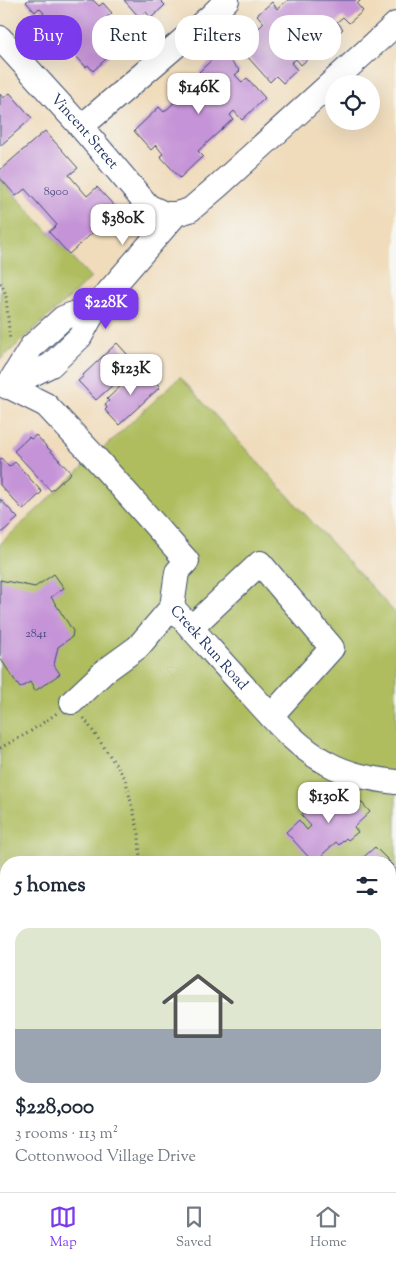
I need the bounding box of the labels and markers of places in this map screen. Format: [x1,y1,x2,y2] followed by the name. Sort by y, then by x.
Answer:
[164,72,234,115] pin: $146K
[88,204,158,246] pin: $380K
[71,288,141,330] pin: $228K
[96,354,166,396] pin: $123K
[294,782,364,824] pin: $130K

